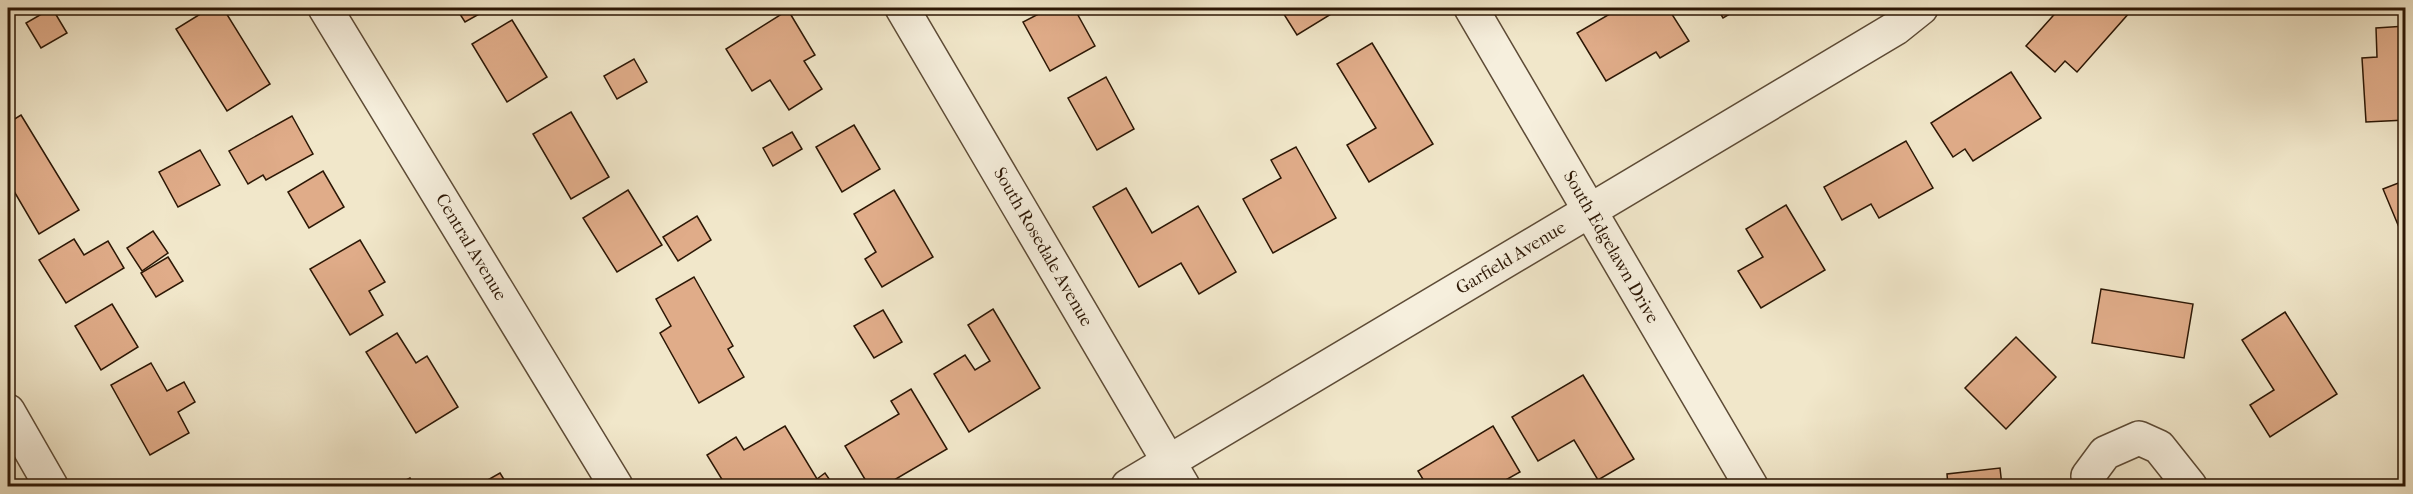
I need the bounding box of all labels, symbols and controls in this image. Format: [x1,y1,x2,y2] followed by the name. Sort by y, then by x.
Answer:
[989,164,1097,330] street label: South Rosedale Avenue
[1559,167,1663,327] street label: South Edgelawn Drive
[431,190,511,304] street label: Central Avenue
[1452,217,1570,299] street label: Garfield Avenue

